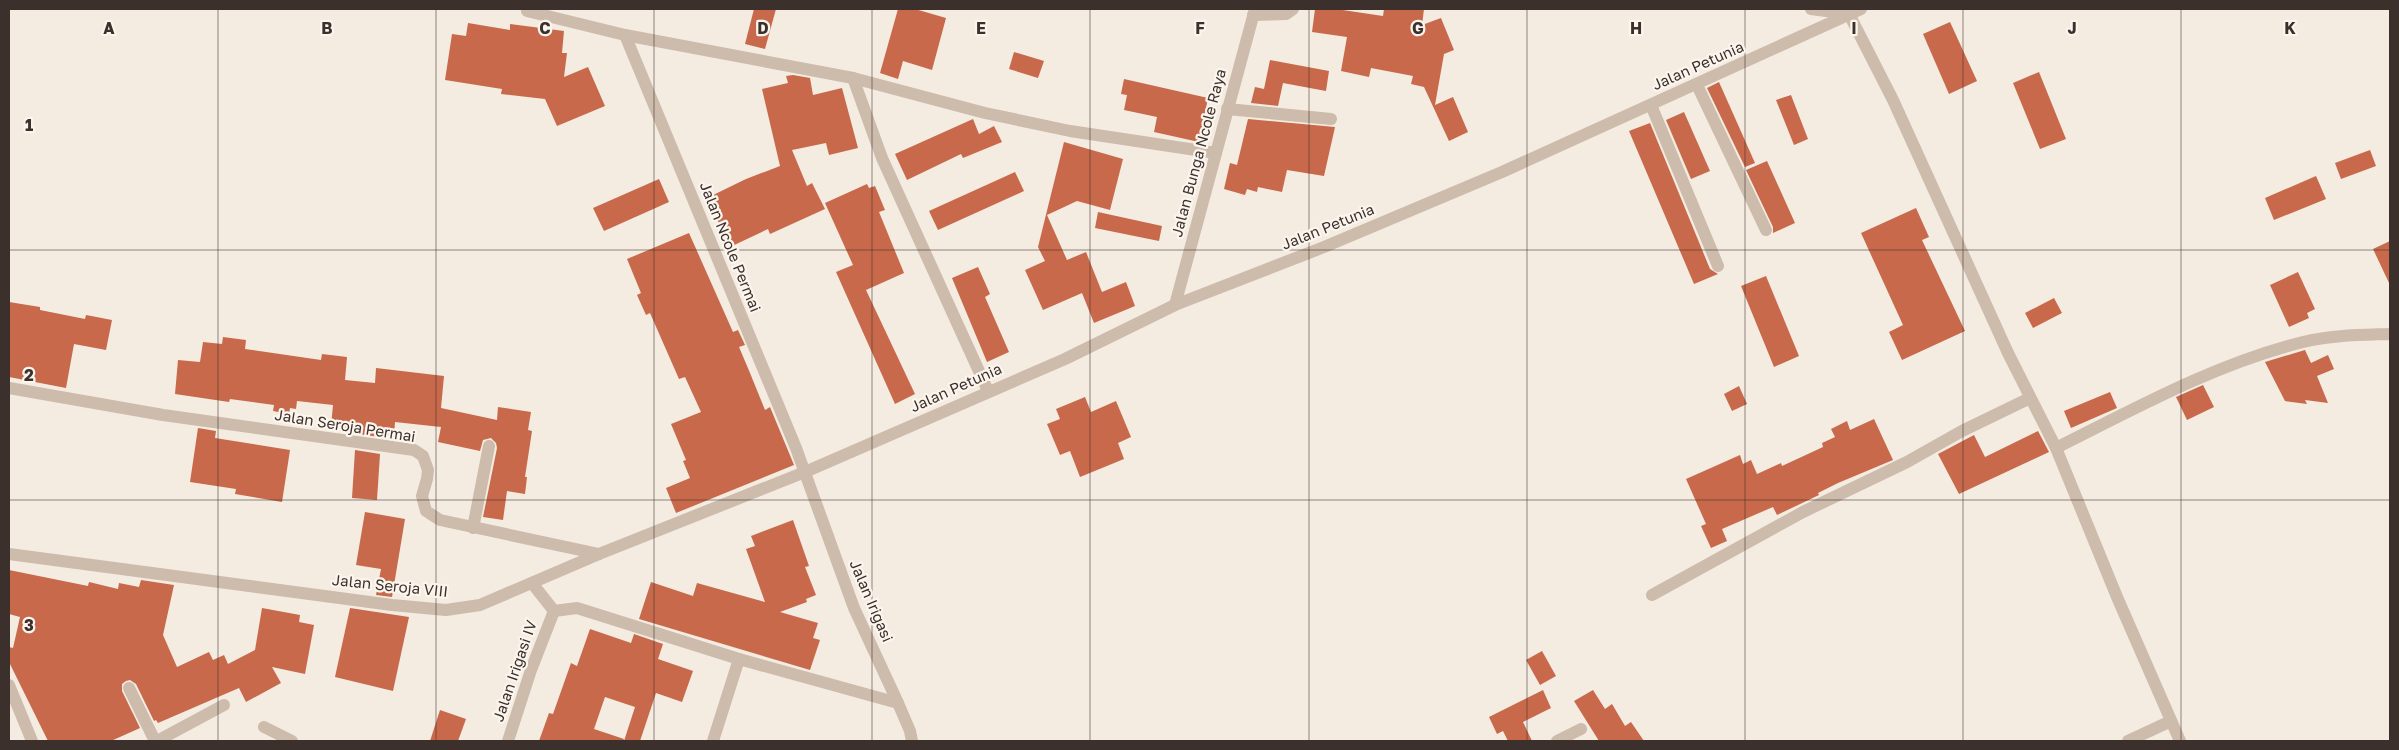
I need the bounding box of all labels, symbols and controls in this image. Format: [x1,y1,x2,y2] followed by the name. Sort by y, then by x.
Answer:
[103,18,115,38] text: A
[321,18,333,38] text: B
[539,18,551,38] text: C
[757,18,769,38] text: D
[976,18,986,38] text: E
[1195,18,1205,38] text: F
[1412,18,1424,38] text: G
[1630,18,1642,38] text: H
[1851,18,1857,38] text: I
[2067,18,2077,38] text: J
[2284,18,2296,38] text: K
[1649,37,1746,93] street label: Jalan Petunia
[1167,67,1229,239] street label: Jalan Bunga Ncole Raya
[25,115,33,135] text: 1
[697,179,765,314] street label: Jalan Ncole Permai
[1279,199,1377,253] street label: Jalan Petunia
[907,359,1004,415] street label: Jalan Petunia
[24,365,34,385] text: 2
[273,405,417,445] street label: Jalan Seroja Permai
[847,557,897,644] street label: Jalan Irigasi
[331,570,449,600] street label: Jalan Seroja VIII
[24,615,34,635] text: 3
[488,618,540,724] street label: Jalan Irigasi IV

